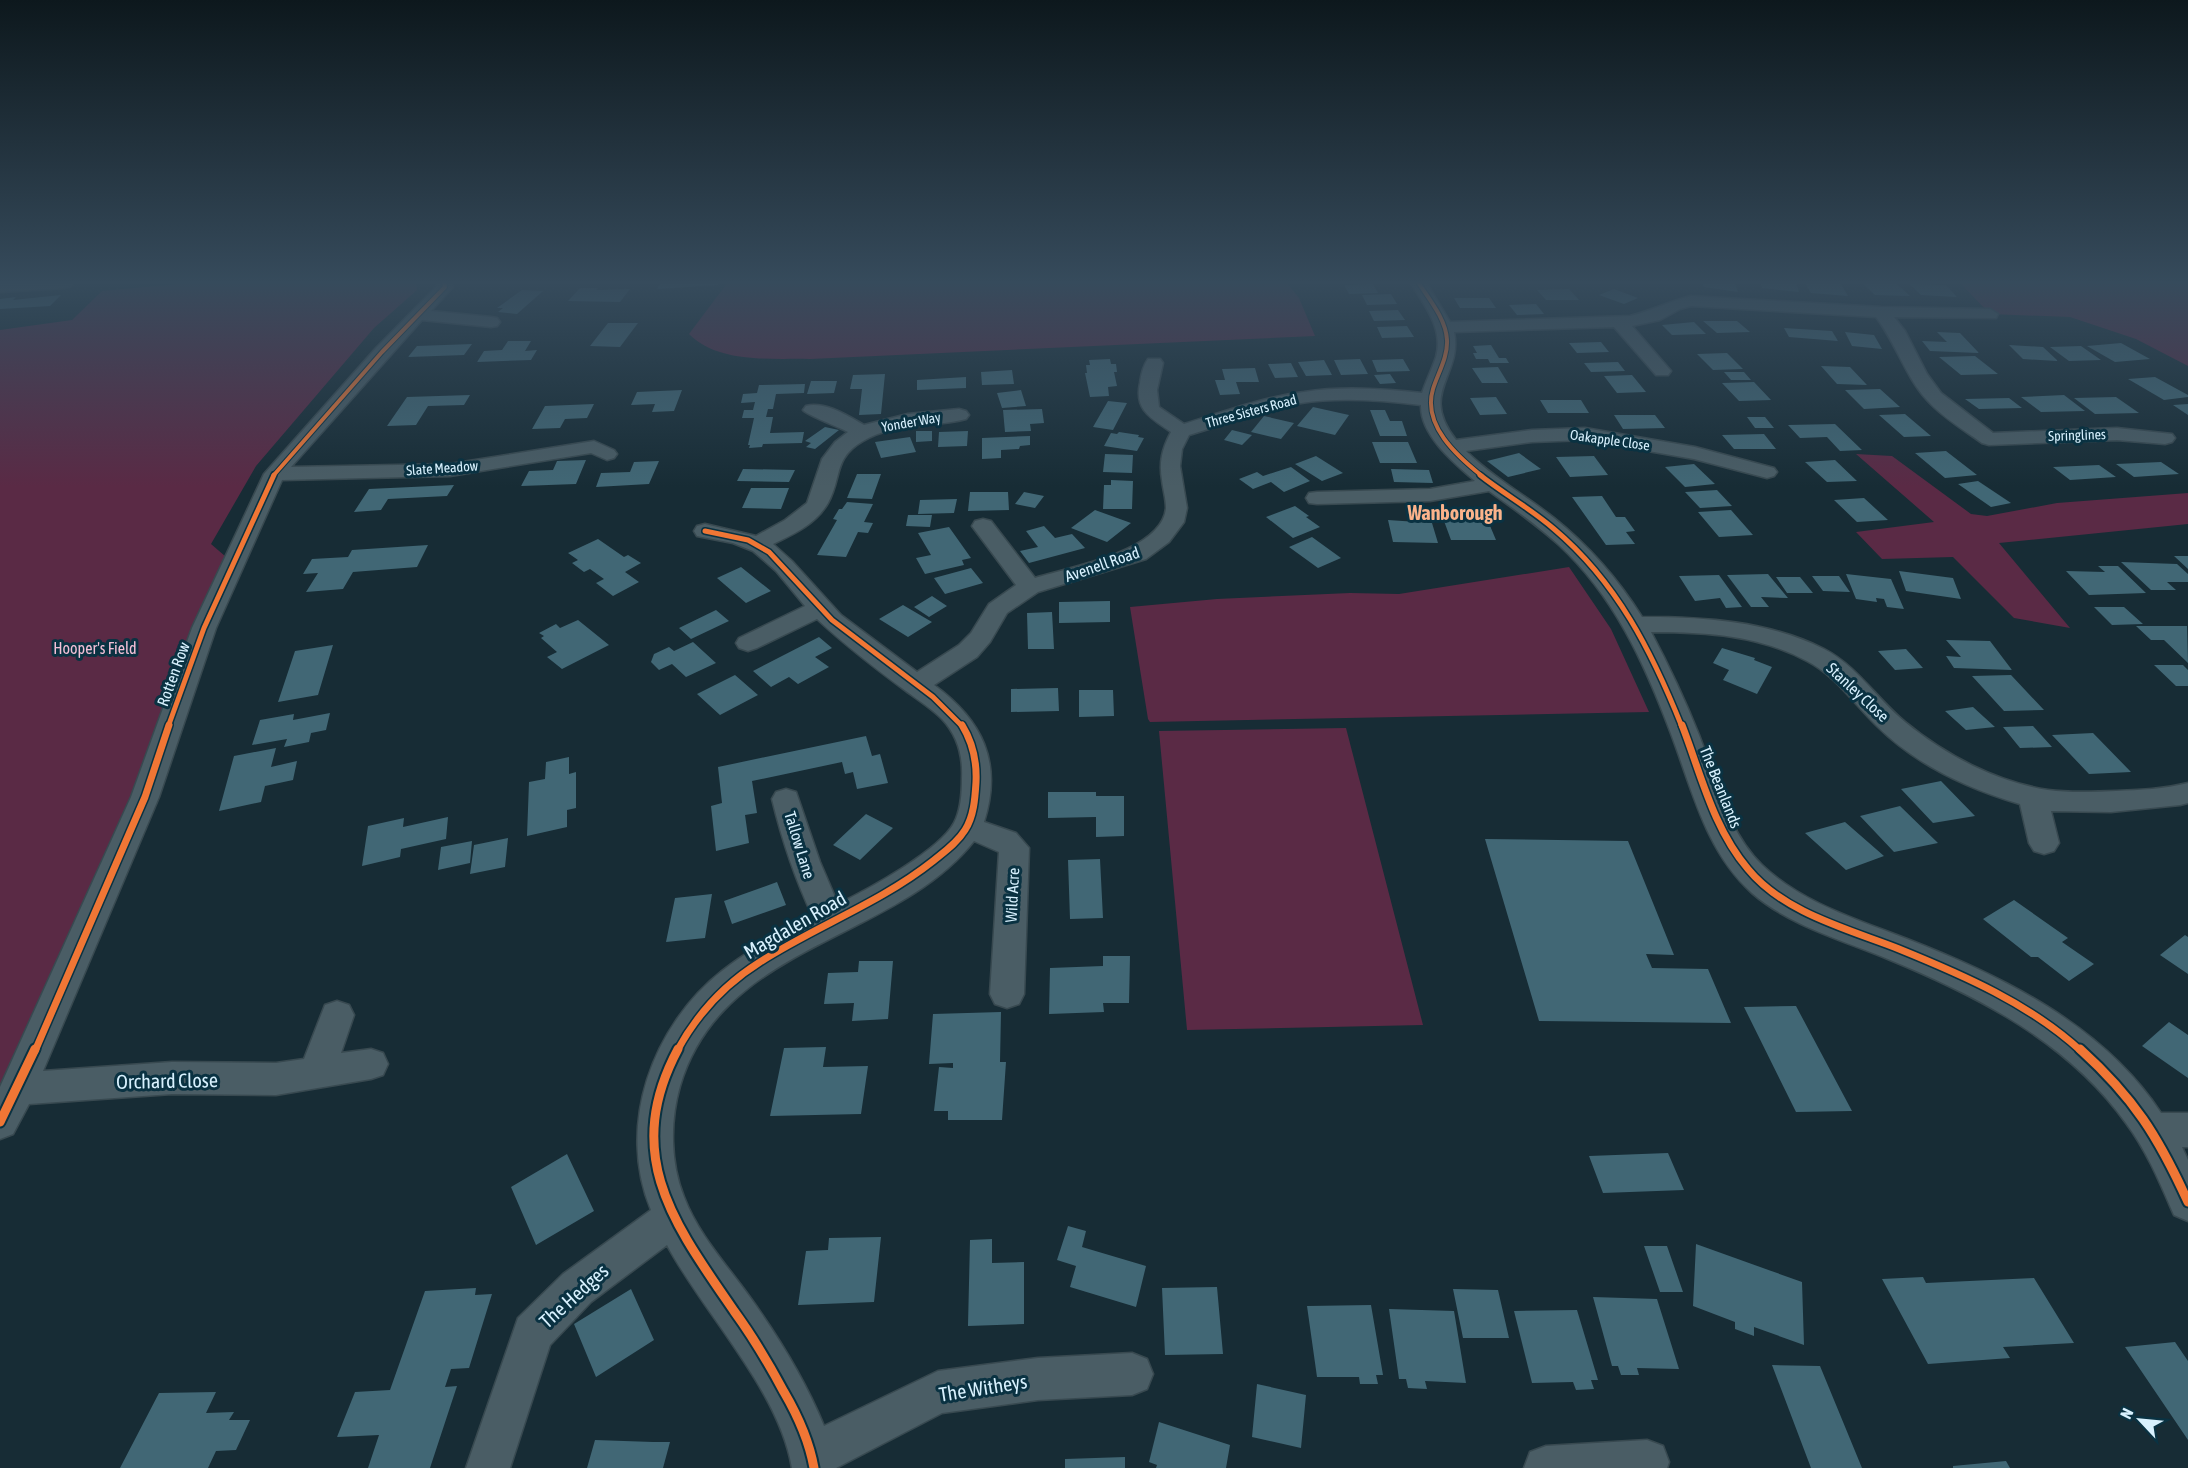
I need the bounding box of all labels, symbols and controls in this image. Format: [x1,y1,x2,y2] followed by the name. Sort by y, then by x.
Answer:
[1204,391,1298,431] street label: Three Sisters Road
[880,409,942,435] street label: Yonder Way
[1569,426,1651,454] street label: Oakapple Close
[2048,426,2106,444] street label: Springlines
[406,457,479,478] street label: Slate Meadow
[1406,501,1503,524] district label: Wanborough
[1062,543,1142,585] street label: Avenell Road
[53,639,137,658] park label: Hooper's Field
[153,639,193,708] street label: Rotten Row
[1823,659,1893,726] street label: Stanley Close
[1696,743,1746,831] street label: The Beanlands
[781,809,819,881] street label: Tallow Lane
[1002,867,1022,923] street label: Wild Acre
[739,886,850,963] street label: Magdalen Road
[116,1068,218,1093] street label: Orchard Close
[535,1259,613,1332] street label: The Hedges
[937,1369,1028,1406] street label: The Witheys
[2110,1390,2170,1450] north arrow
[2116,1405,2137,1422] text: N

